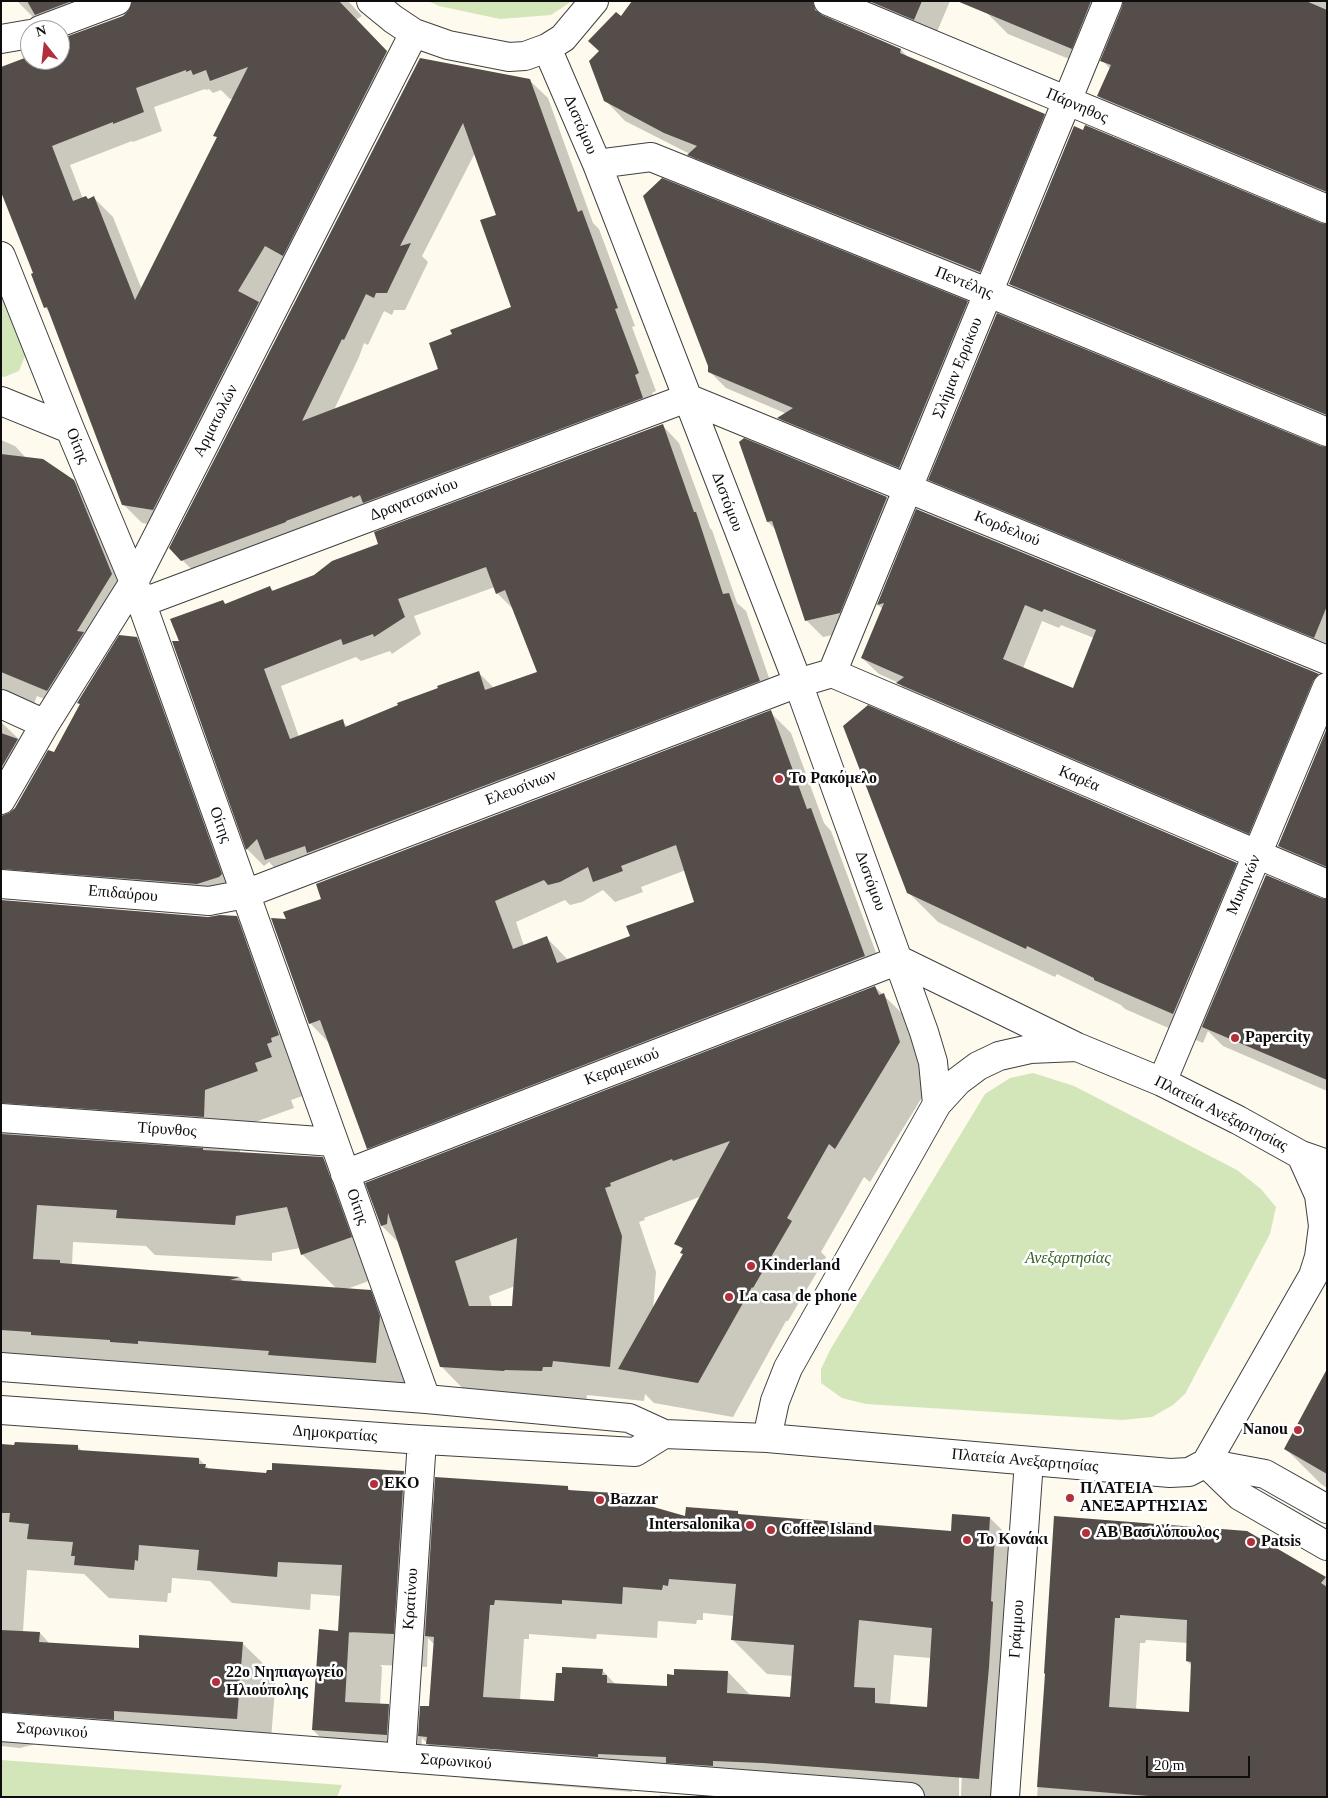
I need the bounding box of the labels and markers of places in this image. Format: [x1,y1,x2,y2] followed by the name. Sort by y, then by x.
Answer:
[789,769,877,789] place label: Το Ρακόμελο
[773,773,785,785] marker: Το Ρακόμελο
[1245,1028,1310,1048] place label: Papercity
[1229,1032,1241,1044] marker: Papercity
[761,1256,840,1276] place label: Kinderland
[745,1260,757,1272] marker: Kinderland
[739,1287,857,1307] place label: La casa de phone
[723,1291,735,1303] marker: La casa de phone
[1243,1420,1288,1440] place label: Nanou
[1292,1424,1304,1436] marker: Nanou
[384,1474,420,1494] place label: EKO
[368,1478,380,1490] marker: EKO
[1080,1479,1208,1517] place label: ΠΛΑΤΕΙΑ ΑΝΕΞΑΡΤΗΣΙΑΣ
[610,1490,658,1510] place label: Bazzar
[1064,1492,1076,1504] marker: ΠΛΑΤΕΙΑ ΑΝΕΞΑΡΤΗΣΙΑΣ
[594,1494,606,1506] marker: Bazzar
[648,1515,740,1535] place label: Intersalonika
[744,1519,756,1531] marker: Intersalonika
[781,1520,872,1540] place label: Coffee Island
[1096,1523,1219,1543] place label: ΑΒ Βασιλόπουλος
[765,1524,777,1536] marker: Coffee Island
[1080,1527,1092,1539] marker: ΑΒ Βασιλόπουλος
[977,1530,1048,1550] place label: Το Κονάκι
[1261,1532,1301,1552] place label: Patsis
[961,1534,973,1546] marker: Το Κονάκι
[1245,1536,1257,1548] marker: Patsis
[226,1663,344,1701] place label: 22ο Νηπιαγωγείο Ηλιούπολης
[210,1676,222,1688] marker: 22ο Νηπιαγωγείο Ηλιούπολης

